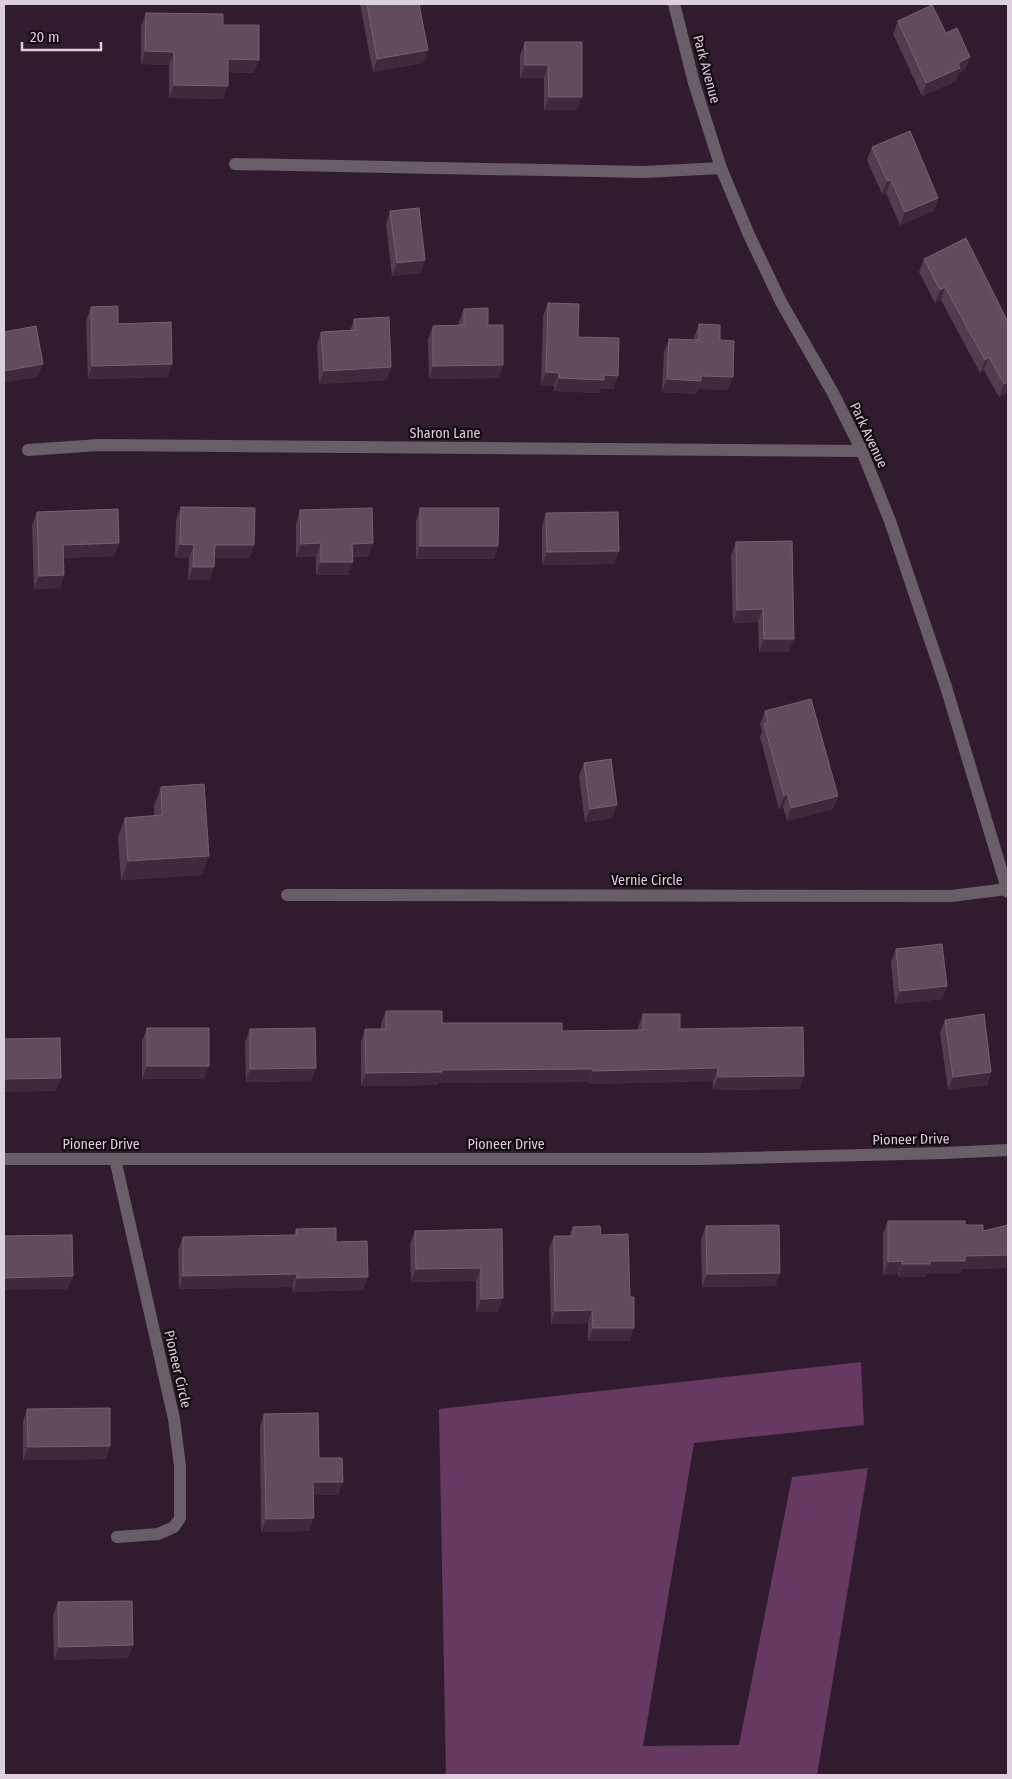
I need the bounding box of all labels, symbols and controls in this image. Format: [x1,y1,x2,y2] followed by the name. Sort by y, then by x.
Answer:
[22,20,101,52] scale bar
[30,28,60,46] text: 20 m
[689,33,724,105] street label: Park Avenue
[846,400,891,471] street label: Park Avenue
[410,425,481,442] street label: Sharon Lane
[611,872,683,889] street label: Vernie Circle
[872,1130,950,1149] street label: Pioneer Drive
[62,1136,140,1153] street label: Pioneer Drive
[467,1136,545,1153] street label: Pioneer Drive
[160,1329,195,1410] street label: Pioneer Circle

